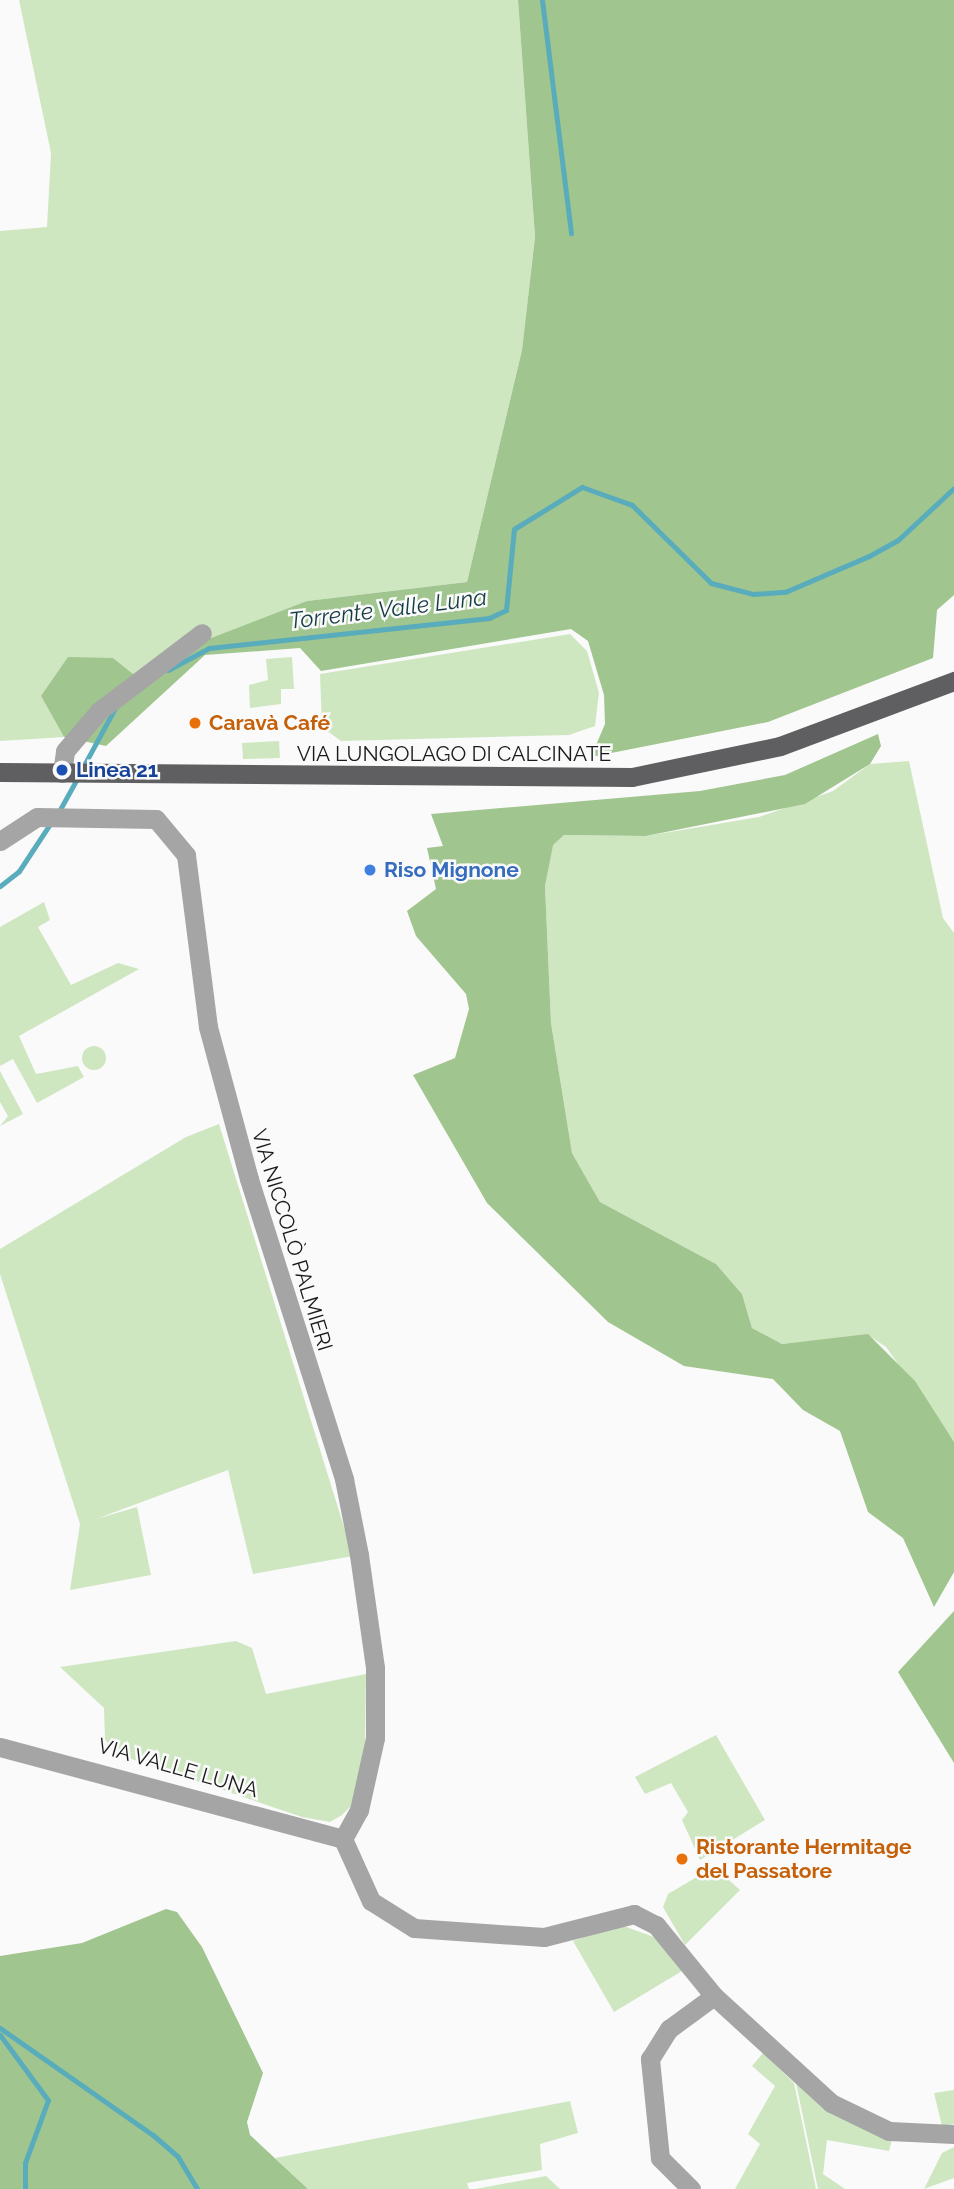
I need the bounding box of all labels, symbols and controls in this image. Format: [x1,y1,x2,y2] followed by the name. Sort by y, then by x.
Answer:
[287,583,489,635] water label: Torrente Valle Luna
[209,710,330,736] place label: Caravà Café
[187,715,203,731] marker: Caravà Café
[296,741,612,767] street label: VIA LUNGOLAGO DI CALCINATE
[76,757,158,783] place label: Linea 21
[54,762,70,778] marker: Linea 21
[384,857,519,883] place label: Riso Mignone
[362,862,378,878] marker: Riso Mignone
[246,1126,338,1354] street label: VIA NICCOLÒ PALMIERI
[94,1733,262,1803] street label: VIA VALLE LUNA
[696,1834,912,1884] place label: Ristorante Hermitage del Passatore
[674,1851,690,1867] marker: Ristorante Hermitage del Passatore

